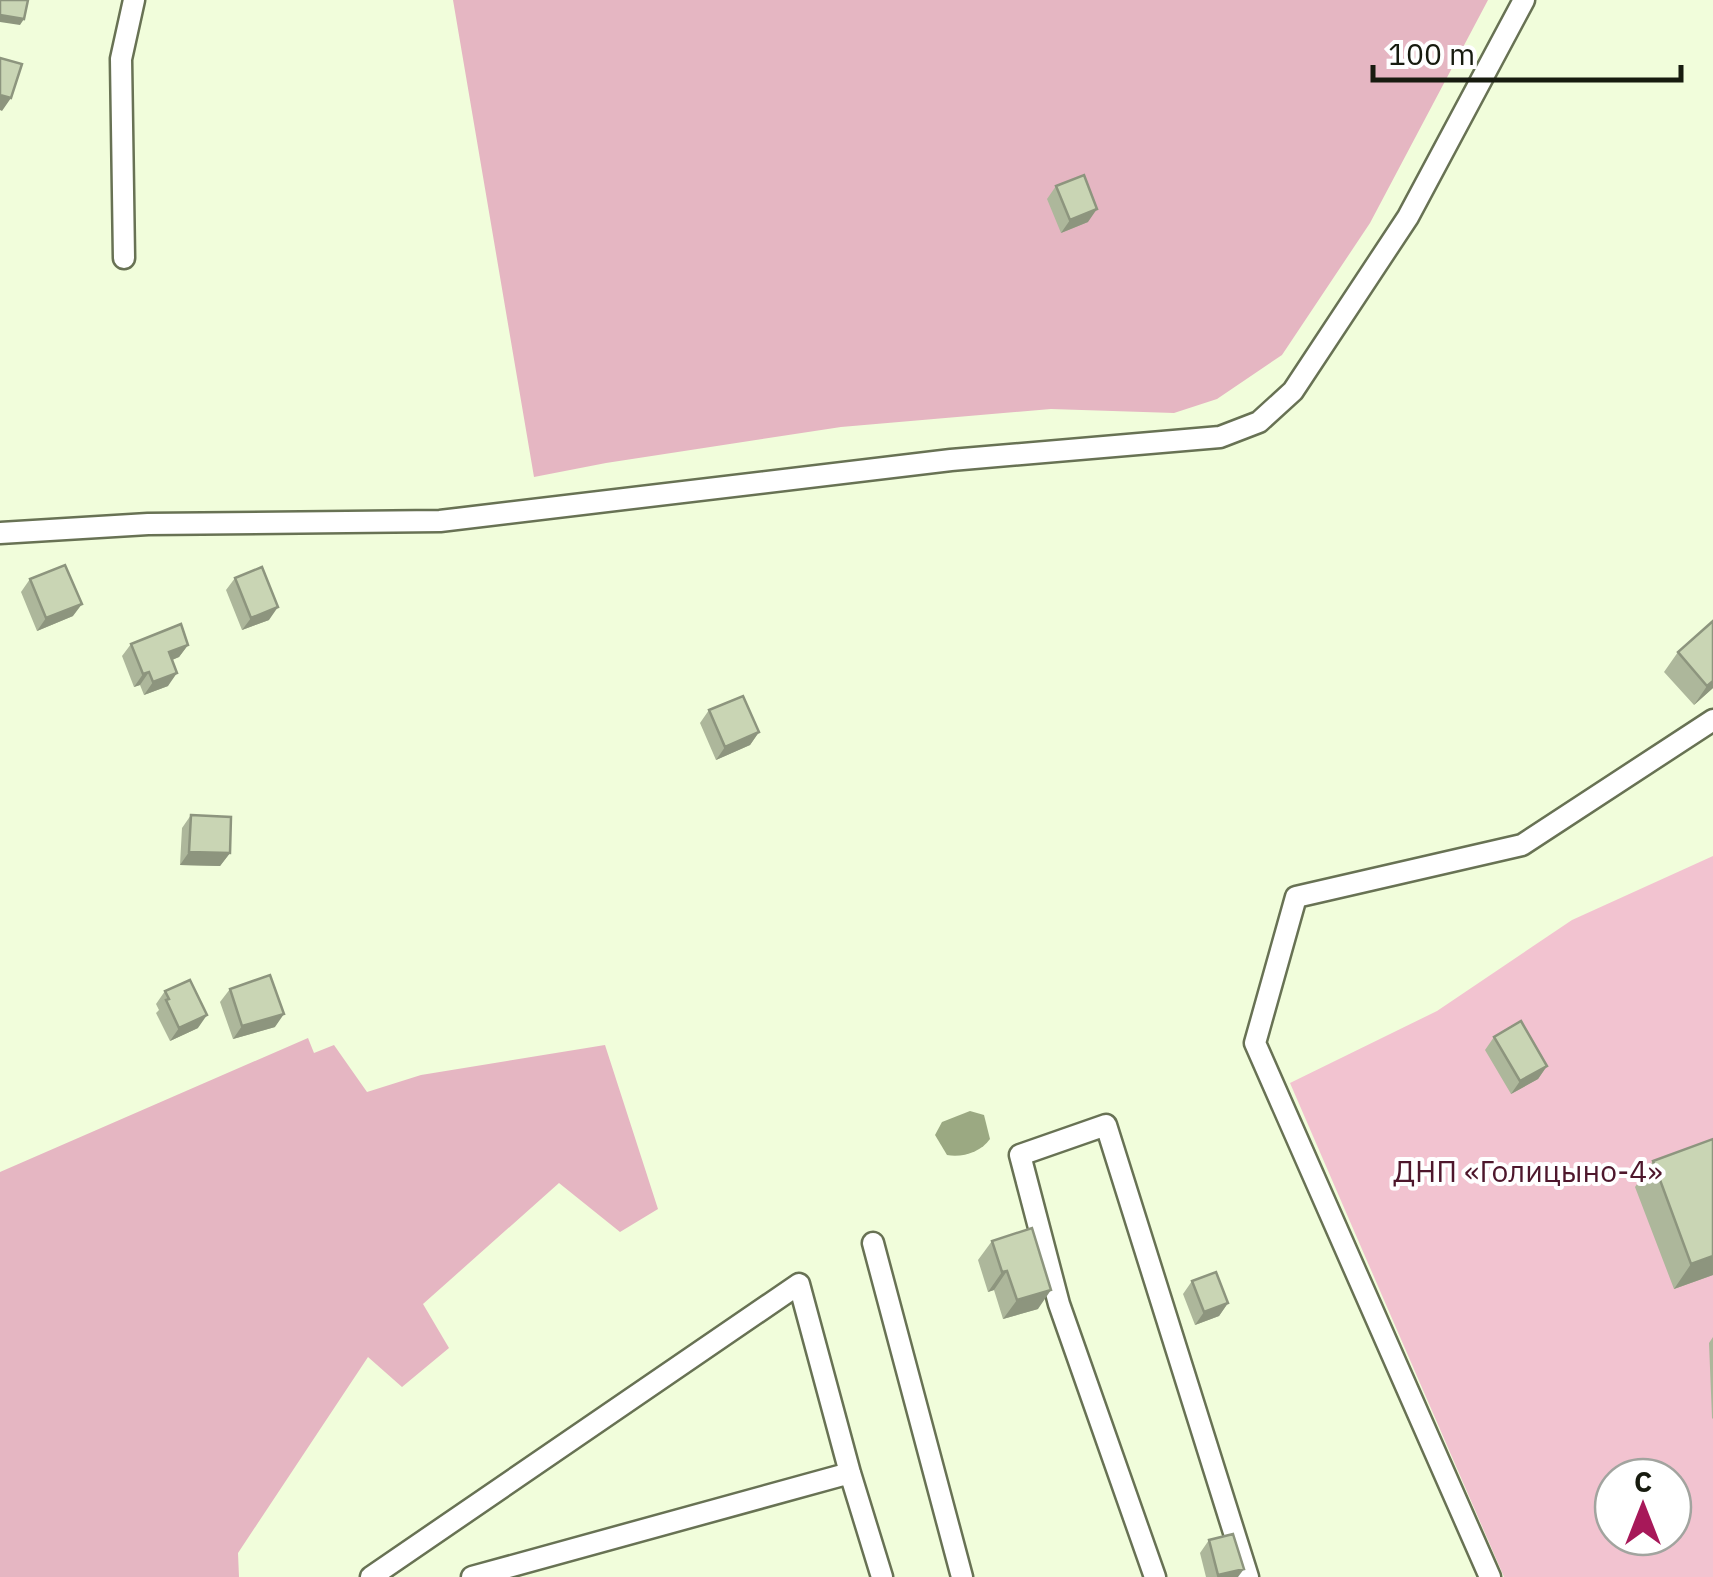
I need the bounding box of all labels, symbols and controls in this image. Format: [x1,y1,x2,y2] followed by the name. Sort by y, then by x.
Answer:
[1373,20,1680,82] scale bar
[1388,34,1475,73] text: 100 m
[1393,1151,1663,1190] park label: ДНП «Голицыно-4»
[1593,1457,1693,1557] north arrow
[1634,1463,1652,1500] text: С

